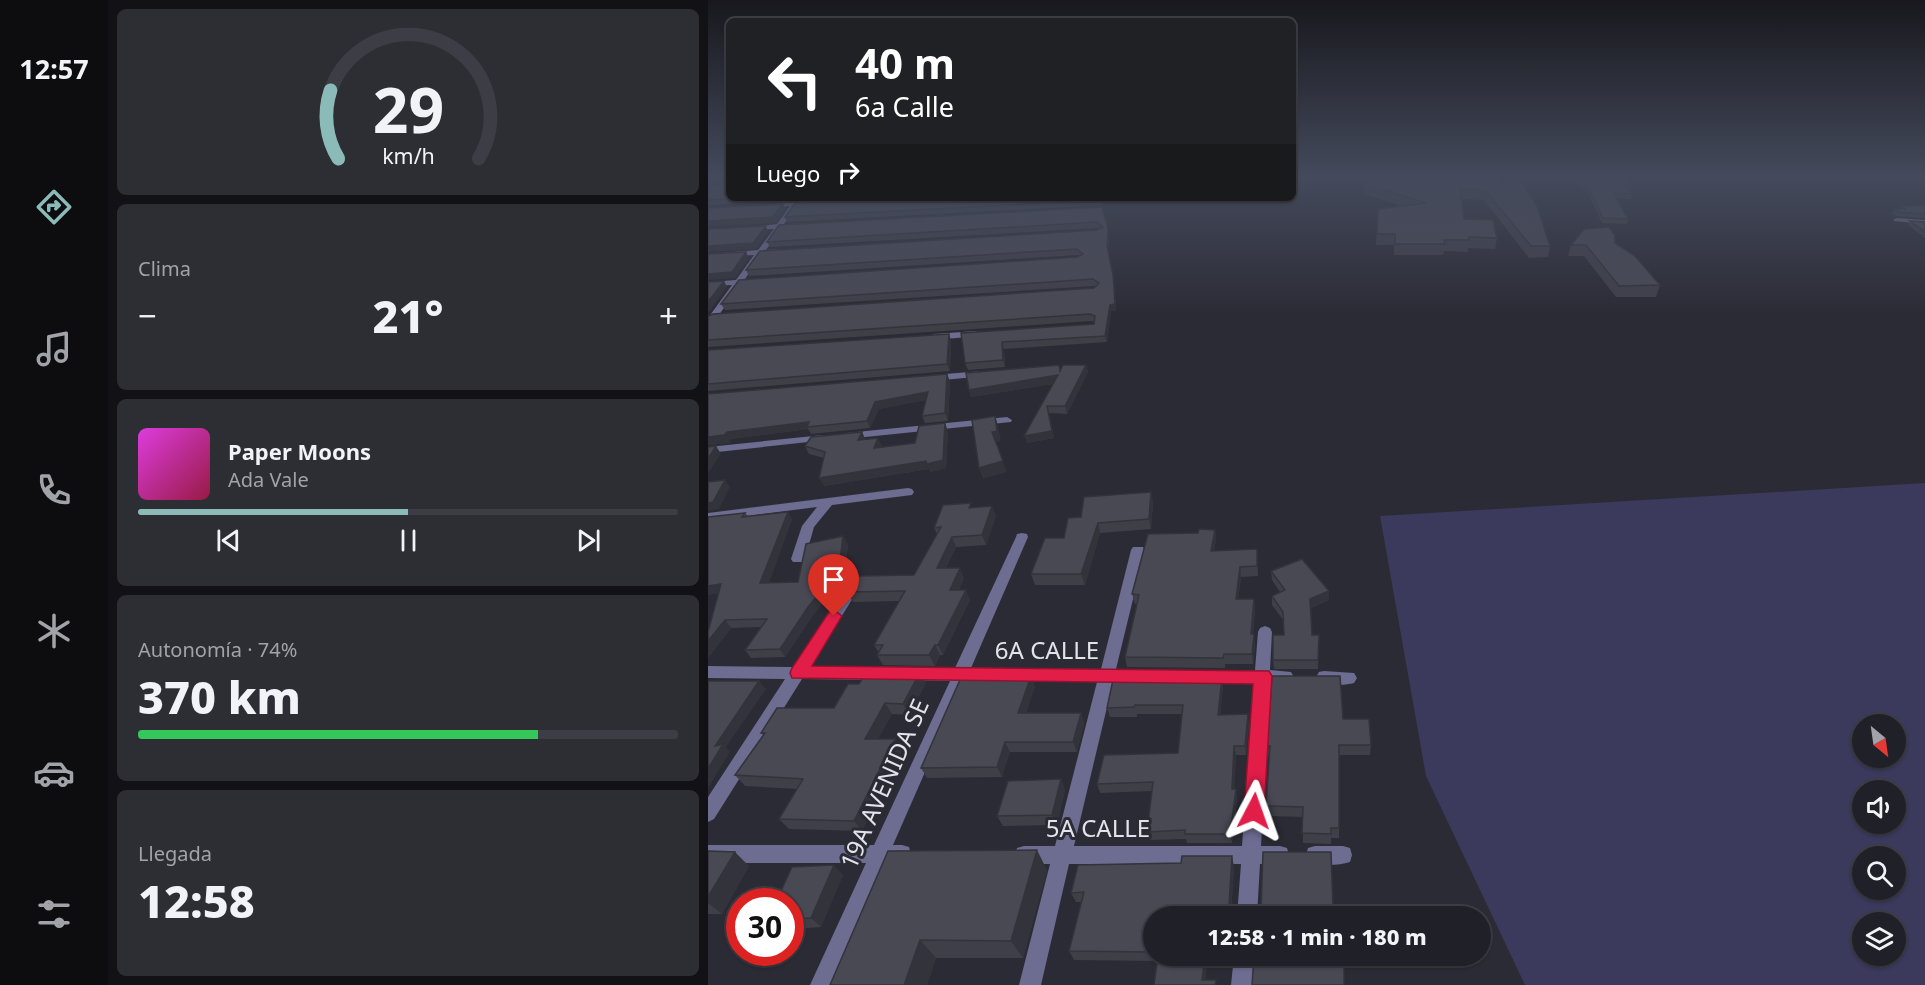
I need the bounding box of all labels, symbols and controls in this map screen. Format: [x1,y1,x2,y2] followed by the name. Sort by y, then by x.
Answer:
[855,34,955,91] text: 40 m
[756,42,834,120] icon: left
[19,50,89,87] text: 12:57
[372,66,444,151] text: 29
[855,88,954,125] text: 6a Calle
[382,141,434,170] text: km/h
[832,156,865,189] icon: right
[756,158,820,188] text: Luego
[33,186,75,228] icon: directions
[138,255,191,282] text: Clima
[372,285,444,346] text: 21°
[138,293,157,338] text: −
[659,293,678,338] text: +
[33,328,75,370] icon: music
[228,436,371,466] text: Paper Moons
[228,466,309,493] text: Ada Vale
[33,469,75,511] icon: phone
[212,524,245,557] icon: previous
[392,524,425,557] icon: pause
[572,524,605,557] icon: next
[808,554,859,616] pin
[817,563,850,596] icon: arrive
[33,610,75,652] icon: climate
[995,633,1099,666] street label: 6A CALLE
[138,636,297,663] text: Autonomía · 74%
[138,666,301,727] text: 370 km
[831,693,936,874] street label: 19A AVENIDA SE
[1852,714,1906,768] north arrow
[1852,714,1906,966] map controls
[33,752,75,794] icon: car
[1222,779,1286,843] position arrow
[1852,780,1906,834] button: sound
[1046,811,1150,844] street label: 5A CALLE
[138,840,212,867] text: Llegada
[1852,846,1906,900] button: search
[138,870,255,931] text: 12:58
[726,888,804,966] speed limit sign: 30
[33,893,75,935] icon: filters
[1852,912,1906,966] button: layers
[1207,921,1427,951] text: 12:58 · 1 min · 180 m

